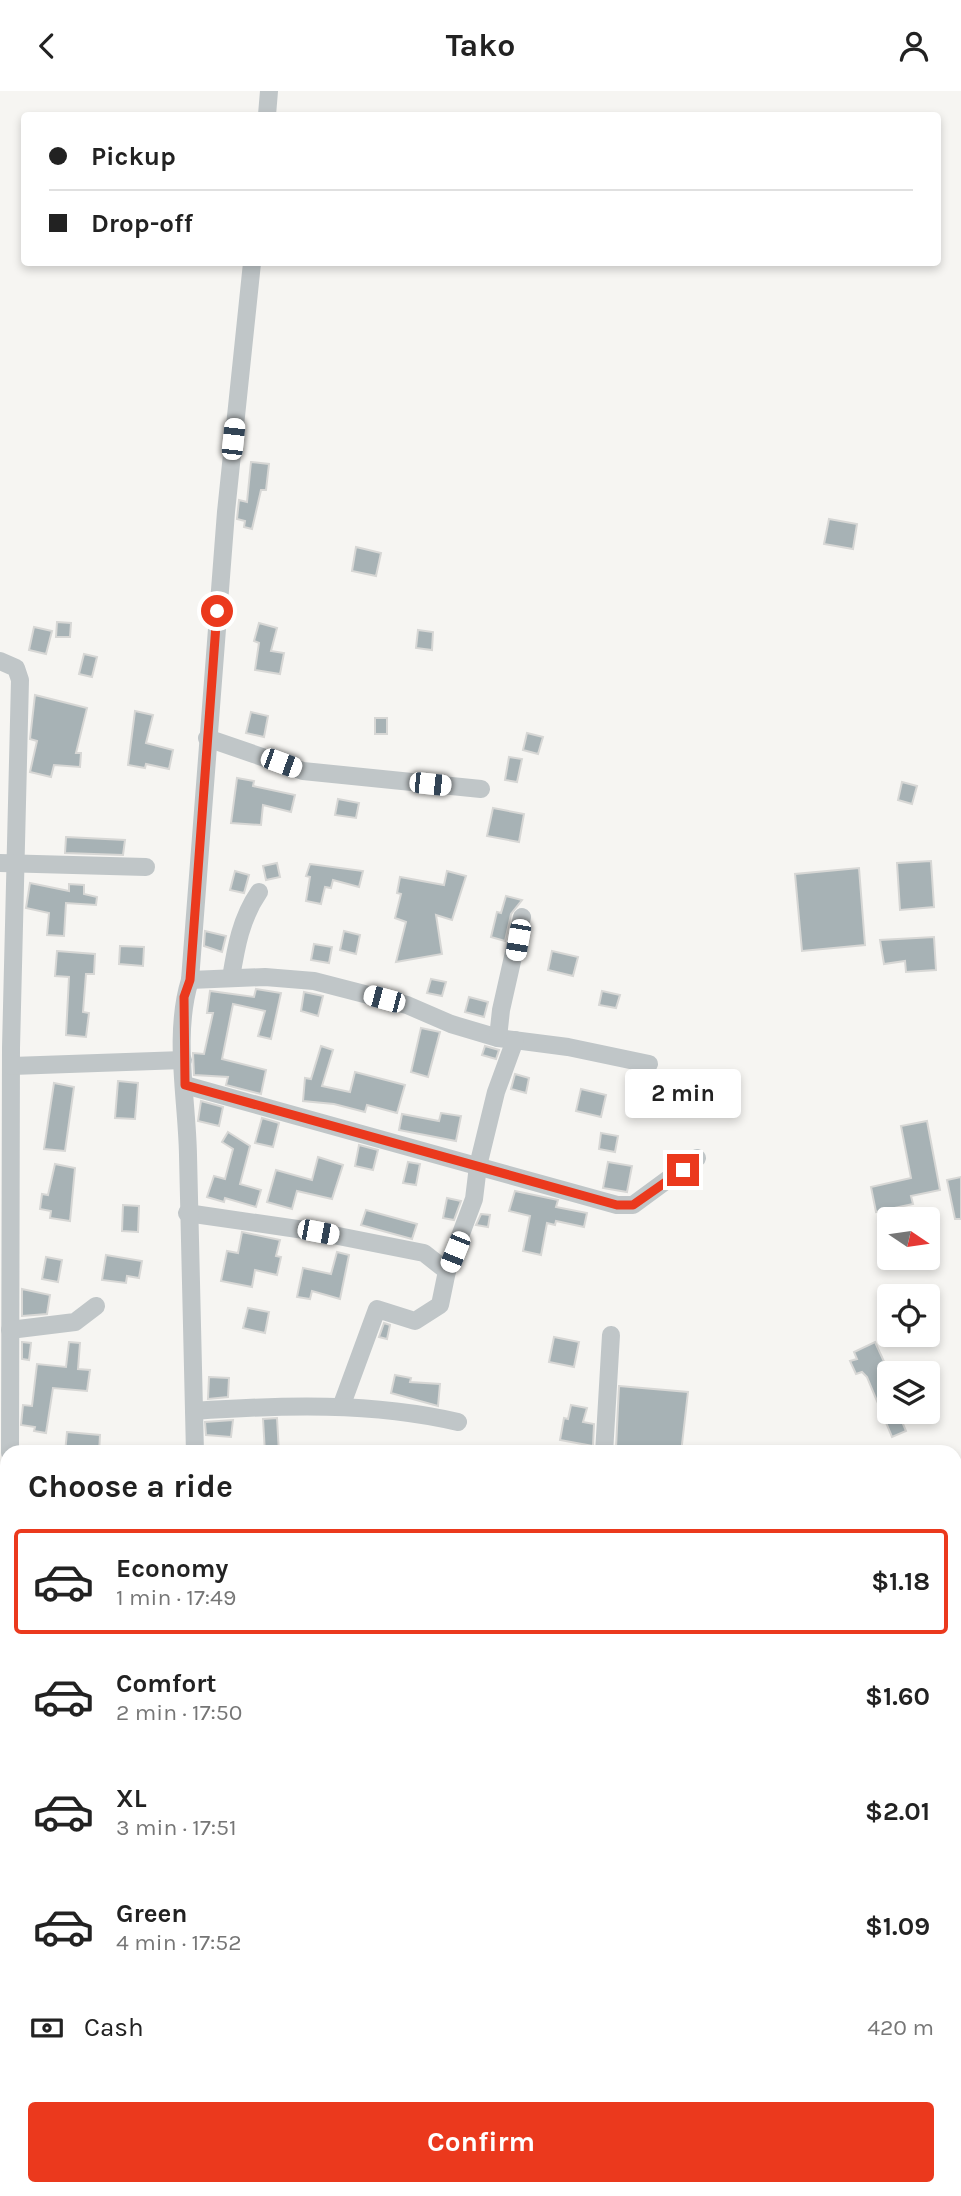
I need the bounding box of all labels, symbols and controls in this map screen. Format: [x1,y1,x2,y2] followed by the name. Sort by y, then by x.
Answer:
[28,27,66,65] icon: back
[446,27,515,64] text: Tako
[895,27,933,65] icon: person
[91,141,176,172] text: Pickup
[91,208,193,239] text: Drop-off
[221,417,246,461] car
[201,595,233,627] route start
[258,746,305,780] car
[409,771,452,797] car
[505,917,532,963] car
[361,983,408,1015] car
[625,1069,741,1117] callout: 2 min
[651,1080,715,1107] text: 2 min
[667,1154,699,1186] route end
[877,1207,940,1271] north arrow
[877,1207,940,1424] map controls
[296,1218,341,1246] car
[438,1229,473,1275] car
[877,1284,940,1347] button: locate
[877,1361,940,1424] button: layers
[28,1468,233,1505] text: Choose a ride
[32,1550,95,1613] icon: car
[116,1553,228,1584] text: Economy
[871,1566,930,1597] text: $1.18
[116,1584,236,1611] text: 1 min · 17:49
[32,1665,95,1728] icon: car
[116,1668,217,1699] text: Comfort
[865,1681,930,1712] text: $1.60
[116,1699,242,1726] text: 2 min · 17:50
[32,1780,95,1843] icon: car
[116,1783,147,1814] text: XL
[865,1796,930,1827] text: $2.01
[116,1814,237,1841] text: 3 min · 17:51
[32,1895,95,1958] icon: car
[116,1898,188,1929] text: Green
[865,1911,930,1942] text: $1.09
[116,1929,242,1956] text: 4 min · 17:52
[28,2009,66,2047] icon: cash
[84,2012,144,2043] text: Cash
[867,2014,934,2041] text: 420 m
[28,2102,934,2182] button: Confirm

